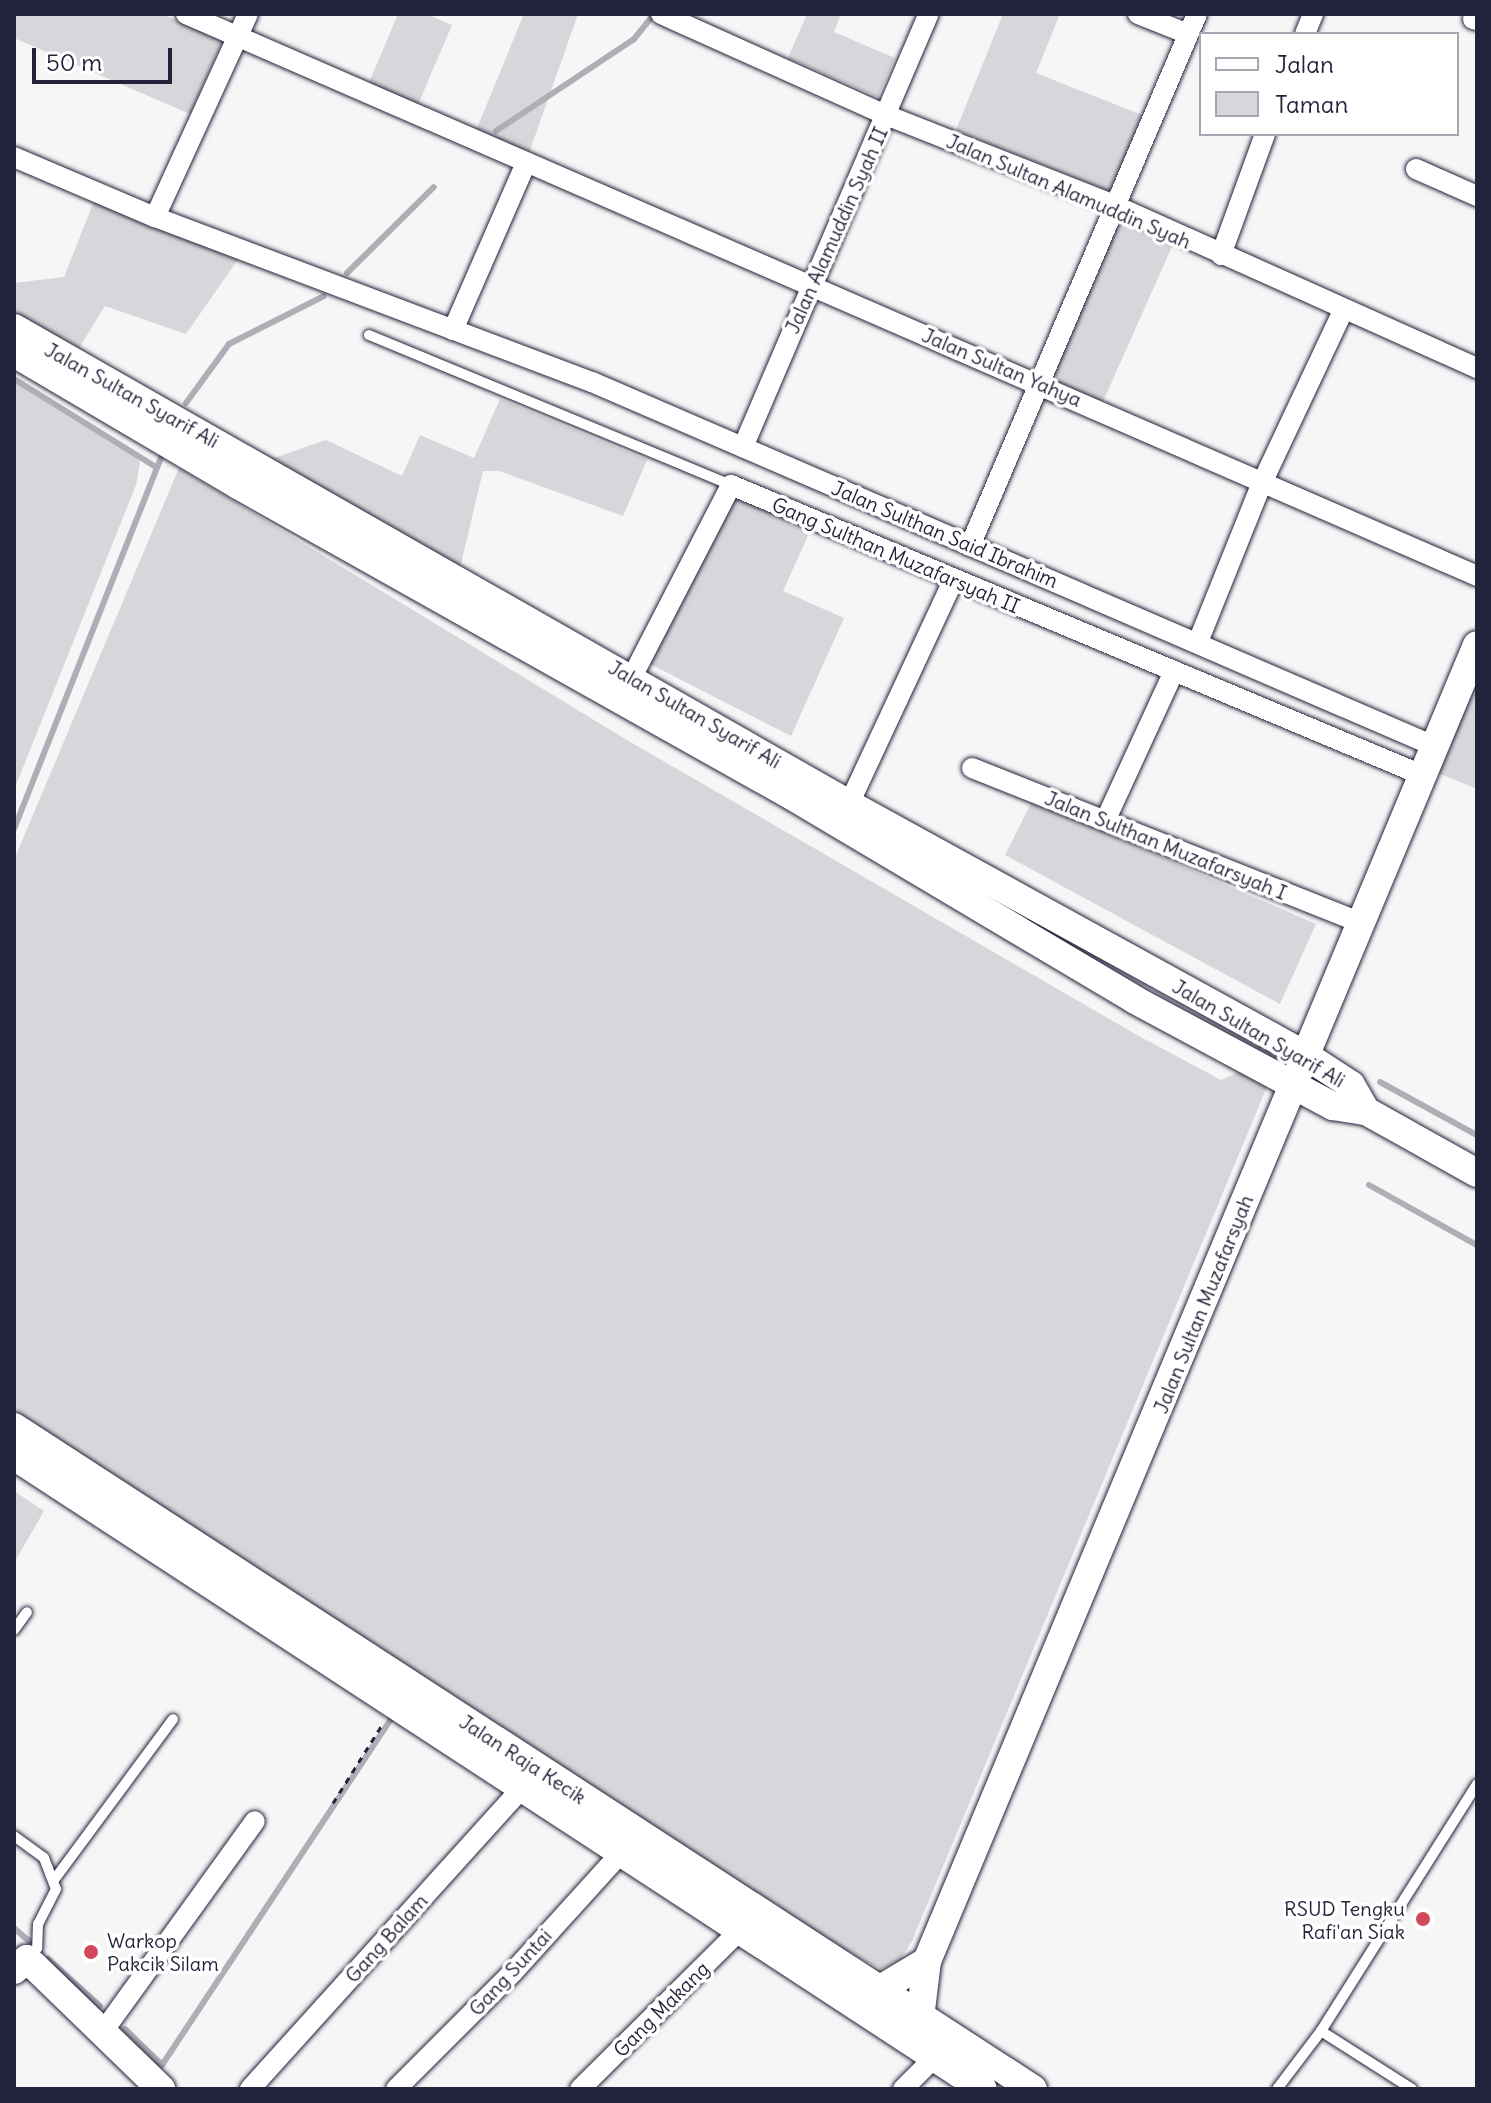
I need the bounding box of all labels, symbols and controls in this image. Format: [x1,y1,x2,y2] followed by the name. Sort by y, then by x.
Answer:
[36,32,176,82] scale bar
[1199,32,1459,136] legend
[46,47,102,77] text: 50 m
[1275,49,1334,79] text: Jalan
[1275,89,1348,119] text: Taman
[780,123,892,337] street label: Jalan Alamuddin Syah II
[943,129,1195,253] street label: Jalan Sultan Alamuddin Syah
[919,323,1085,411] street label: Jalan Sultan Yahya
[41,337,223,453] street label: Jalan Sultan Syarif Ali
[828,475,1062,593] street label: Jalan Sulthan Said Ibrahim
[769,492,1023,618] street label: Gang Sulthan Muzafarsyah II
[604,655,786,773] street label: Jalan Sultan Syarif Ali
[1042,785,1290,905] street label: Jalan Sulthan Muzafarsyah I
[1168,974,1350,1092] street label: Jalan Sultan Syarif Ali
[1148,1191,1258,1417] street label: Jalan Sultan Muzafarsyah
[455,1709,591,1809] street label: Jalan Raja Kecik
[340,1889,432,1987] street label: Gang Balam
[1284,1896,1405,1943] place label: RSUD Tengku Rafi'an Siak
[1412,1908,1434,1930] marker: RSUD Tengku Rafi'an Siak
[464,1924,556,2020] street label: Gang Suntai
[107,1928,219,1975] place label: Warkop Pakcik Silam
[82,1943,100,1961] marker: Warkop Pakcik Silam
[608,1956,714,2062] street label: Gang Makang

